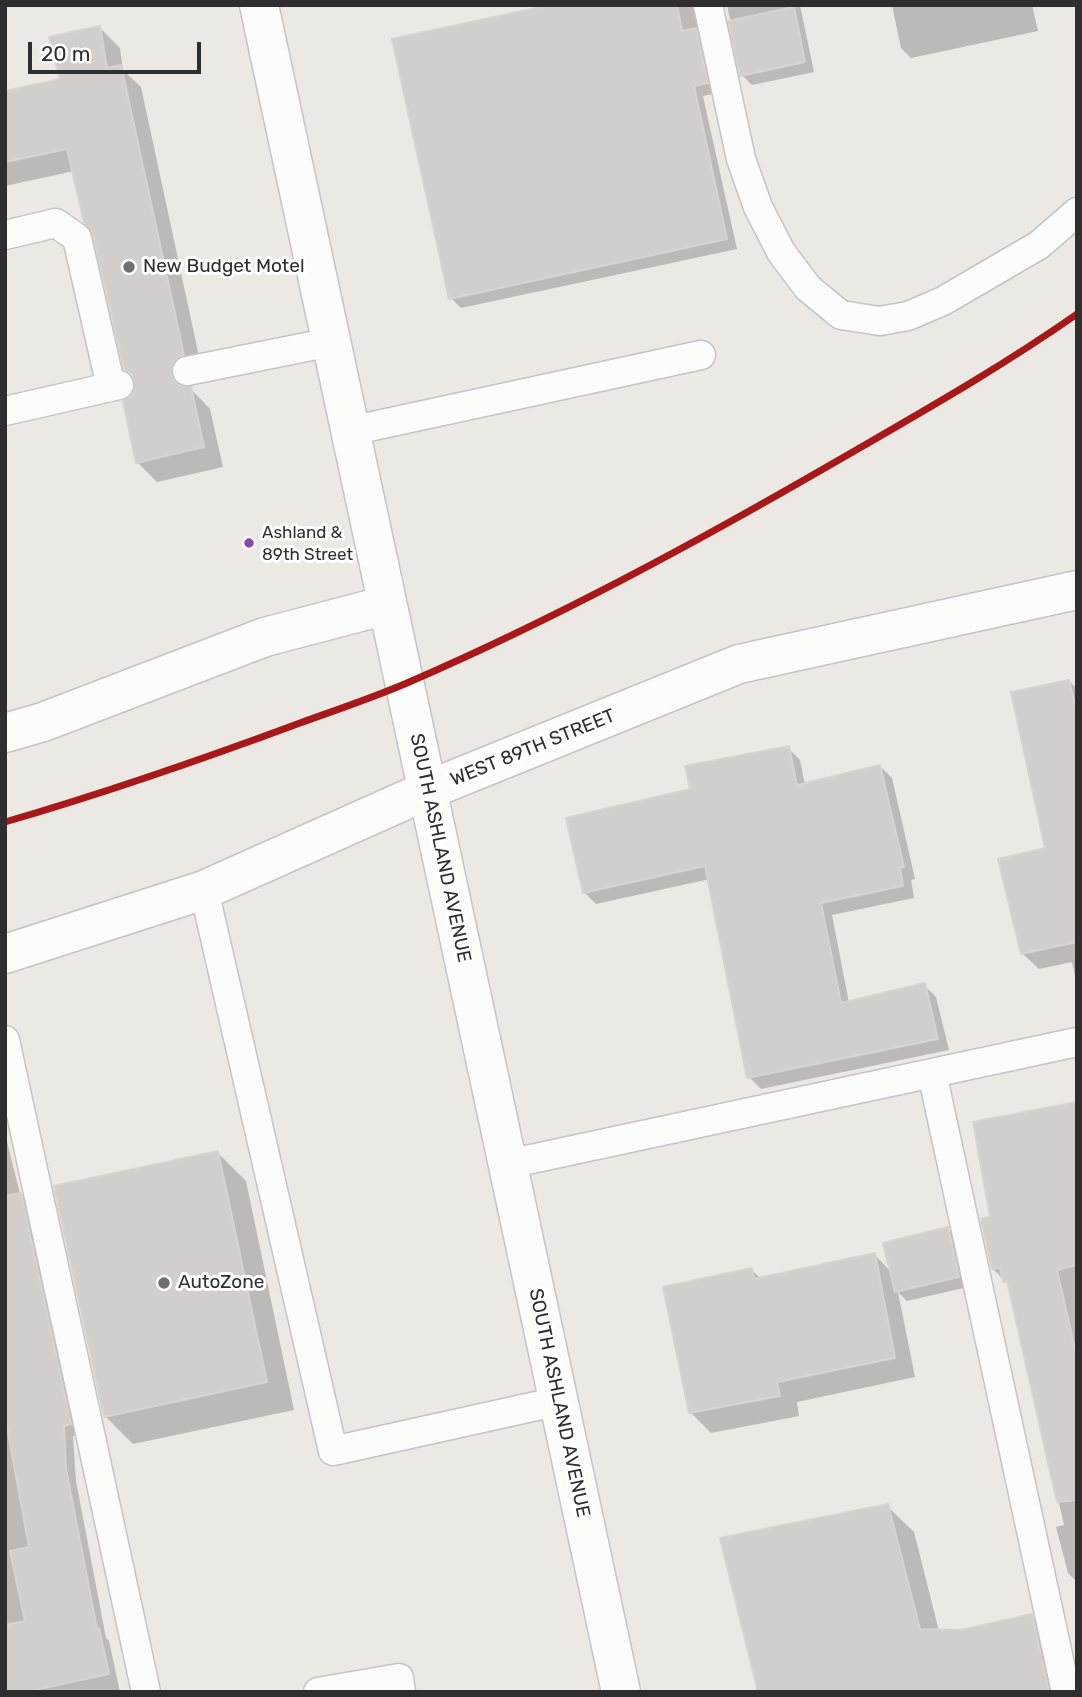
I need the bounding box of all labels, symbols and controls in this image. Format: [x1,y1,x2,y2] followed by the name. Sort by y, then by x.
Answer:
[32,28,205,72] scale bar
[41,41,90,66] text: 20 m
[143,256,304,278] place label: New Budget Motel
[121,259,137,275] marker: New Budget Motel
[262,523,353,563] place label: Ashland & 89th Street
[242,536,256,550] marker: Ashland & 89th Street
[447,705,619,791] street label: WEST 89TH STREET
[405,732,475,964] street label: SOUTH ASHLAND AVENUE
[178,1272,264,1294] place label: AutoZone
[156,1275,172,1291] marker: AutoZone
[524,1287,594,1519] street label: SOUTH ASHLAND AVENUE

